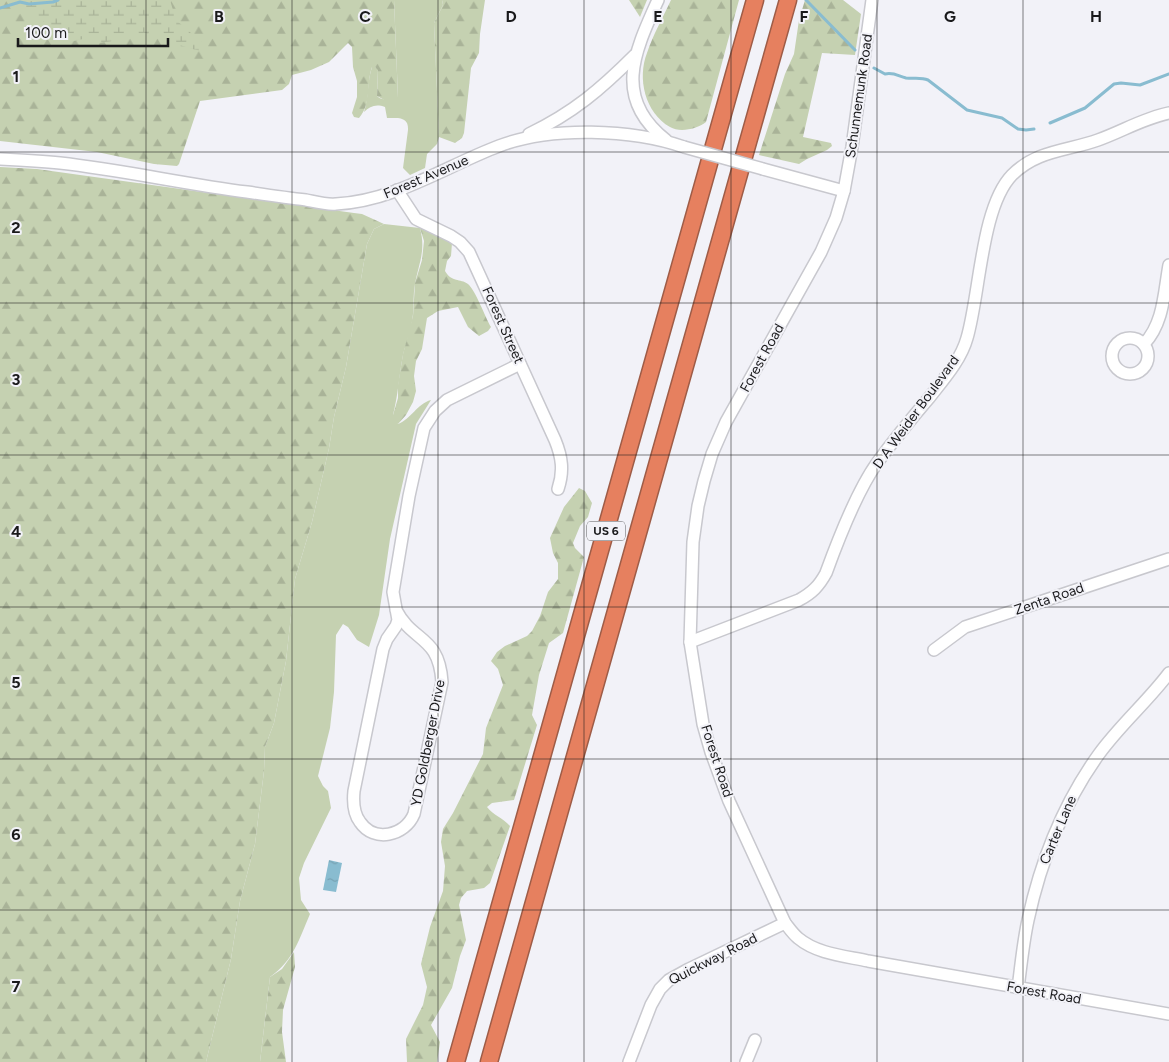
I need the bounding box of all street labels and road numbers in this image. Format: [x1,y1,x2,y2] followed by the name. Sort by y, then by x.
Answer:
[842,33,876,159] street label: Schunnemunk Road
[381,151,471,203] street label: Forest Avenue
[478,284,528,366] street label: Forest Street
[736,321,788,395] street label: Forest Road
[869,352,963,472] street label: D A Weider Boulevard
[587,522,625,540] road number: US 6
[1012,579,1086,619] street label: Zenta Road
[407,678,449,808] street label: YD Goldberger Drive
[697,722,737,800] street label: Forest Road
[1036,793,1080,867] street label: Carter Lane
[666,929,760,989] street label: Quickway Road
[1005,978,1083,1008] street label: Forest Road

